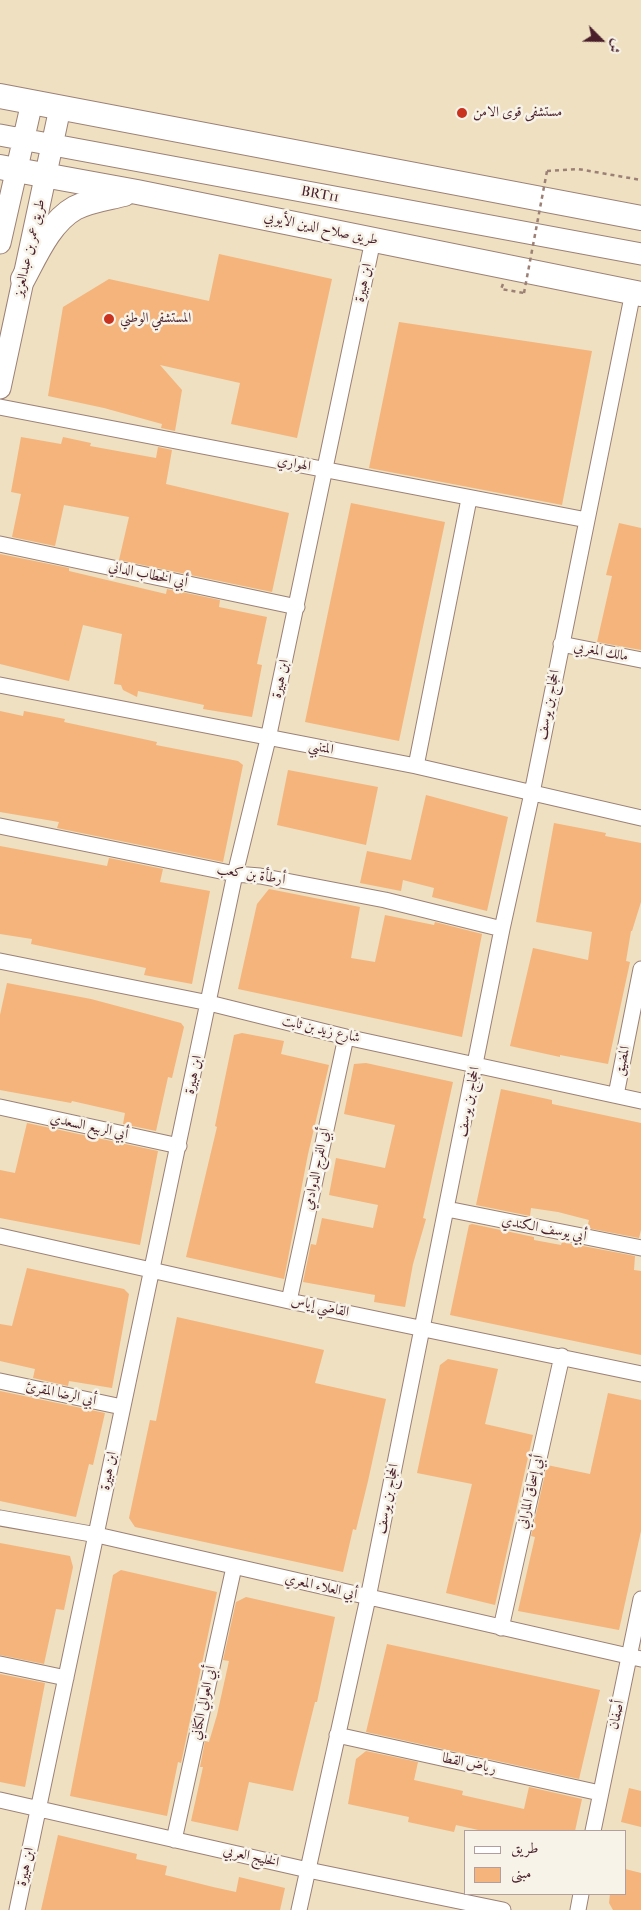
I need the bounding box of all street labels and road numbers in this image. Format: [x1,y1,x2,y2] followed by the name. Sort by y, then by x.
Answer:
[300,183,340,207] street label: BRT11
[11,198,49,298] street label: طريق عمر بن عبدالعزيز
[263,209,379,249] street label: طريق صلاح الدين الأيوبي
[352,262,376,304] street label: ابن هبيرة
[276,453,312,475] street label: الهواري
[107,558,189,592] street label: أبي الخطاب الداني
[572,639,630,665] street label: مالك المغربي
[269,658,293,700] street label: ابن هبيرة
[534,669,564,741] street label: الحجاج بن يوسف
[307,737,335,759] street label: المتنبي
[216,861,286,889] street label: أرطأة بن كعب
[280,1013,362,1047] street label: شارع زيد بن ثابت
[612,1045,634,1077] street label: المضيق
[182,1054,206,1096] street label: ابن هبيرة
[454,1066,484,1138] street label: الحجاج بن يوسف
[48,1111,130,1143] street label: أبي الربيع السعدي
[300,1127,334,1211] street label: أبي الفرج الدوادمي
[500,1213,588,1245] street label: أبي يوسف الكندي
[290,1293,350,1321] street label: القاضي إياس
[24,1378,98,1410] street label: أبي الرضا المقرئ
[97,1450,121,1492] street label: ابن هبيرة
[514,1453,548,1531] street label: أبي إسحاق الماراني
[373,1463,403,1535] street label: الحجاج بن يوسف
[283,1571,359,1603] street label: أبي العلاء المعري
[188,1664,220,1742] street label: أبي العوالي الكناني
[606,1699,628,1731] street label: أصفان
[440,1750,498,1778] street label: رياض القطا
[221,1842,281,1872] street label: الخليج العربي
[14,1846,38,1888] street label: ابن هبيرة

